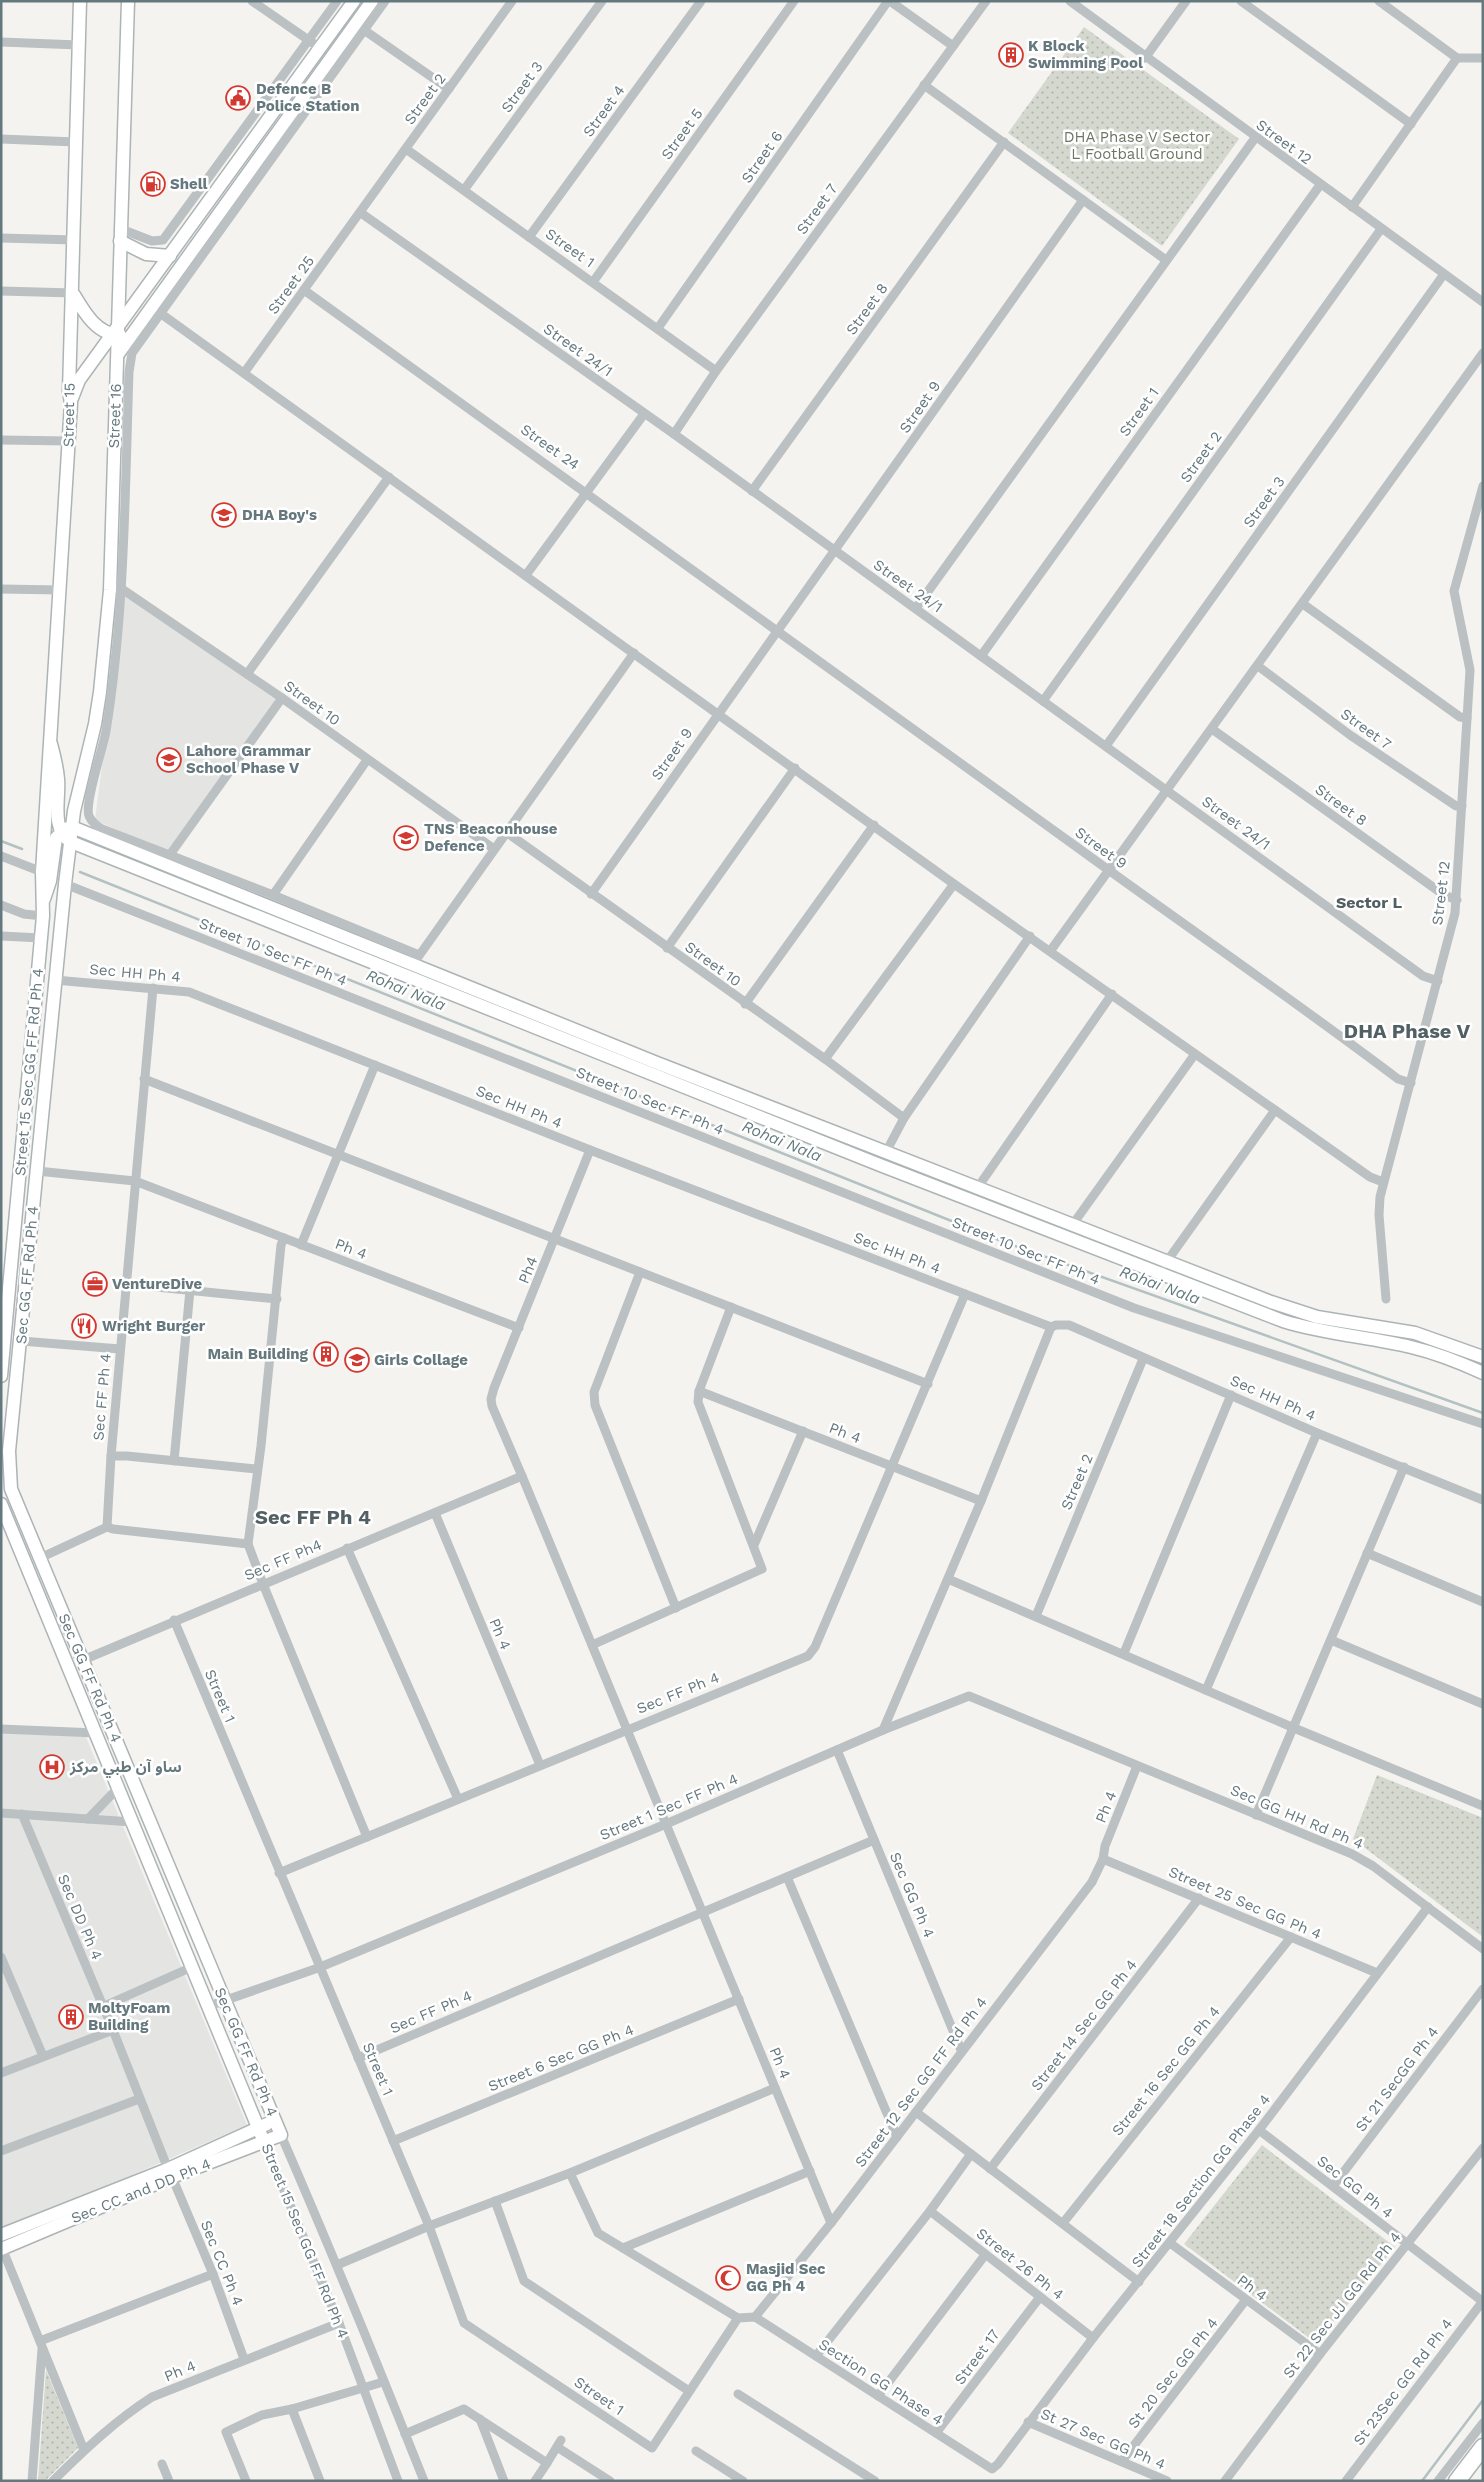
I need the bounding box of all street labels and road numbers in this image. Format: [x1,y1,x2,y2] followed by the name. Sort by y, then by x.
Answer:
[497,58,547,116] street label: Street 3
[400,70,450,128] street label: Street 2
[579,82,629,140] street label: Street 4
[657,105,707,163] street label: Street 5
[1253,116,1315,168] street label: Street 12
[738,128,786,186] street label: Street 6
[793,180,841,238] street label: Street 7
[542,225,598,271] street label: Street 1
[264,252,318,318] street label: Street 25
[842,280,892,338] street label: Street 8
[540,320,616,380] street label: Street 24/1
[896,377,944,437] street label: Street 9
[59,383,79,447] street label: Street 15
[105,383,125,449] street label: Street 16
[1115,384,1163,440] street label: Street 1
[517,420,583,474] street label: Street 24
[1176,428,1226,486] street label: Street 2
[1239,473,1289,531] street label: Street 3
[870,556,946,616] street label: Street 24/1
[280,677,344,729] street label: Street 10
[1337,705,1395,753] street label: Street 7
[648,724,696,784] street label: Street 9
[1312,780,1370,830] street label: Street 8
[1198,792,1274,854] street label: Street 24/1
[1072,823,1130,873] street label: Street 9
[1428,860,1454,926] street label: Street 12
[196,914,350,990] street label: Street 10 Sec FF Ph 4
[681,938,745,990] street label: Street 10
[89,960,181,986] street label: Sec HH Ph 4
[11,967,47,1177] street label: Street 15 Sec GG FF Rd Ph 4
[573,1063,727,1139] street label: Street 10 Sec FF Ph 4
[473,1081,565,1133] street label: Sec HH Ph 4
[12,1205,42,1345] street label: Sec GG FF Rd Ph 4
[949,1213,1103,1289] street label: Street 10 Sec FF Ph 4
[851,1228,943,1278] street label: Sec HH Ph 4
[333,1235,369,1263] street label: Ph 4
[514,1254,542,1286] street label: Ph4
[89,1353,115,1441] street label: Sec FF Ph 4
[1227,1371,1319,1425] street label: Sec HH Ph 4
[827,1419,863,1447] street label: Ph 4
[1057,1451,1097,1513] street label: Street 2
[242,1536,324,1584] street label: Sec FF Ph4
[55,1611,125,1745] street label: Sec GG FF Rd Ph 4
[485,1615,515,1653] street label: Ph 4
[201,1667,239,1725] street label: Street 1
[634,1668,722,1718] street label: Sec FF Ph 4
[597,1770,741,1844] street label: Street 1 Sec FF Ph 4
[1228,1781,1366,1853] street label: Sec GG HH Rd Ph 4
[1092,1788,1120,1826] street label: Ph 4
[886,1849,938,1941] street label: Sec GG Ph 4
[1166,1863,1324,1943] street label: Street 25 Sec GG Ph 4
[54,1871,106,1963] street label: Sec DD Ph 4
[1027,1956,1141,2094] street label: Street 14 Sec GG Ph 4
[211,1985,281,2119] street label: Sec GG FF Rd Ph 4
[387,1987,475,2037] street label: Sec FF Ph 4
[851,1993,991,2171] street label: Street 12 Sec GG FF Rd Ph 4
[1108,2003,1224,2139] street label: Street 16 Sec GG Ph 4
[485,2020,637,2096] street label: Street 6 Sec GG Ph 4
[1352,2023,1442,2135] street label: St 21 SecGG Ph 4
[359,2040,397,2098] street label: Street 1
[766,2044,794,2082] street label: Ph 4
[1128,2091,1274,2271] street label: Street 18 Section GG Phase 4
[258,2141,352,2341] street label: Street 15 Sec GG FF Rd Ph 4
[1313,2152,1397,2222] street label: Sec GG Ph 4
[68,2155,214,2227] street label: Sec CC and DD Ph 4
[197,2218,247,2308] street label: Sec CC Ph 4
[973,2224,1067,2304] street label: Street 26 Ph 4
[1279,2228,1405,2382] street label: St 22 Sec JJ GG Rd Ph 4
[1234,2271,1270,2305] street label: Ph 4
[1124,2314,1222,2432] street label: St 20 Sec GG Ph 4
[1349,2315,1457,2449] street label: St 23Sec GG Rd Ph 4
[950,2326,1004,2388] street label: Street 17
[815,2335,947,2429] street label: Section GG Phase 4
[161,2357,199,2385] street label: Ph 4
[571,2373,627,2419] street label: Street 1
[1038,2405,1168,2473] street label: St 27 Sec GG Ph 4

